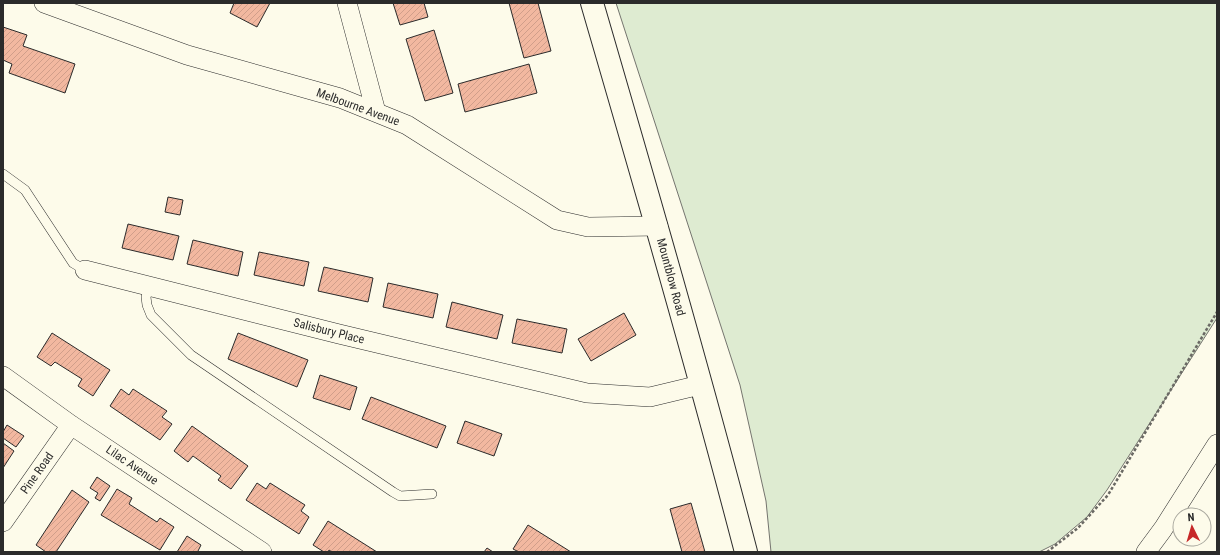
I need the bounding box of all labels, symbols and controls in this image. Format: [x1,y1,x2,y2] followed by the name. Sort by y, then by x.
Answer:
[314,85,402,129] street label: Melbourne Avenue
[654,237,688,317] street label: Mountblow Road
[292,315,366,347] street label: Salisbury Place
[103,442,161,488] street label: Lilac Avenue
[18,449,56,497] street label: Pine Road
[1172,507,1212,547] north arrow
[1187,511,1195,524] text: N

